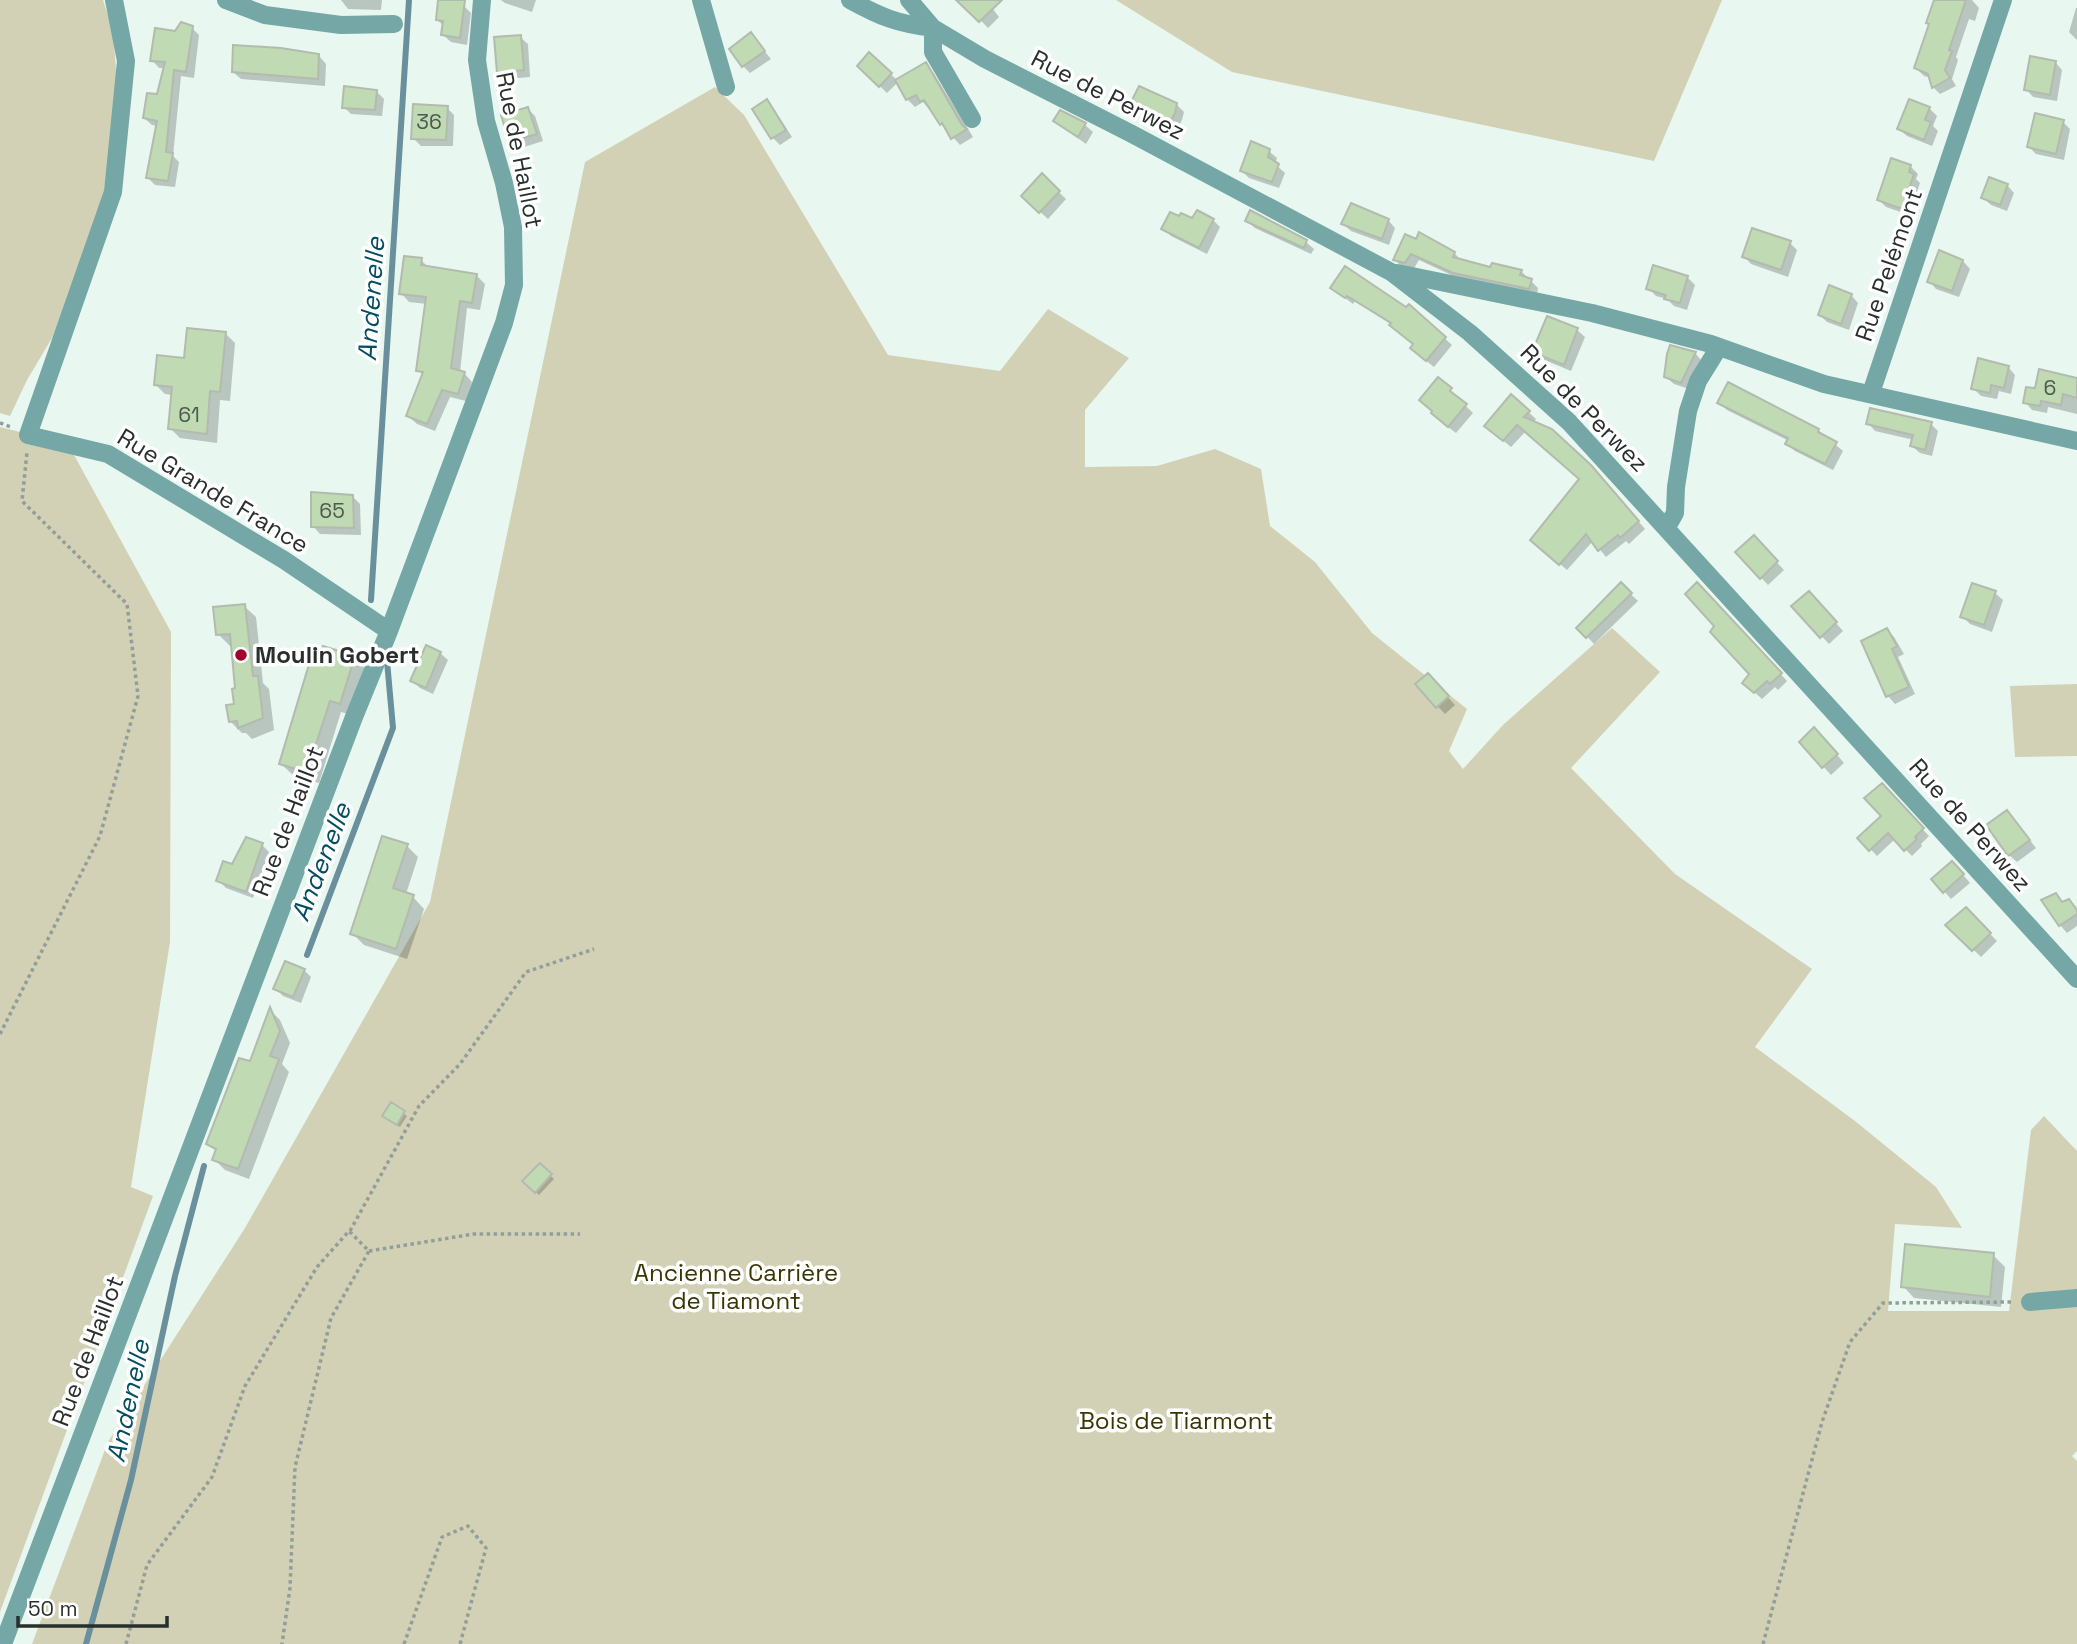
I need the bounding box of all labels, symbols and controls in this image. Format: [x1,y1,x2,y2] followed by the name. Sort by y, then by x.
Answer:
[1026,42,1190,147] street label: Rue de Perwez
[489,69,550,231] street label: Rue de Haillot
[416,108,442,135] house number: 36
[1848,184,1929,345] street label: Rue Pelémont
[350,234,392,362] water label: Andenelle
[1514,337,1655,478] street label: Rue de Perwez
[2044,374,2056,401] house number: 6
[178,401,200,428] house number: 61
[112,421,315,560] street label: Rue Grande France
[319,497,345,524] house number: 65
[255,639,419,670] place label: Moulin Gobert
[233,647,249,663] marker: Moulin Gobert
[245,741,330,900] street label: Rue de Haillot
[1902,752,2038,898] street label: Rue de Perwez
[283,797,360,926] water label: Andenelle
[634,1257,838,1316] park label: Ancienne Carrière de Tiamont
[45,1271,130,1430] street label: Rue de Haillot
[98,1335,158,1465] water label: Andenelle
[1079,1405,1273,1436] park label: Bois de Tiarmont
[18,1584,166,1628] scale bar
[28,1595,78,1622] text: 50 m

